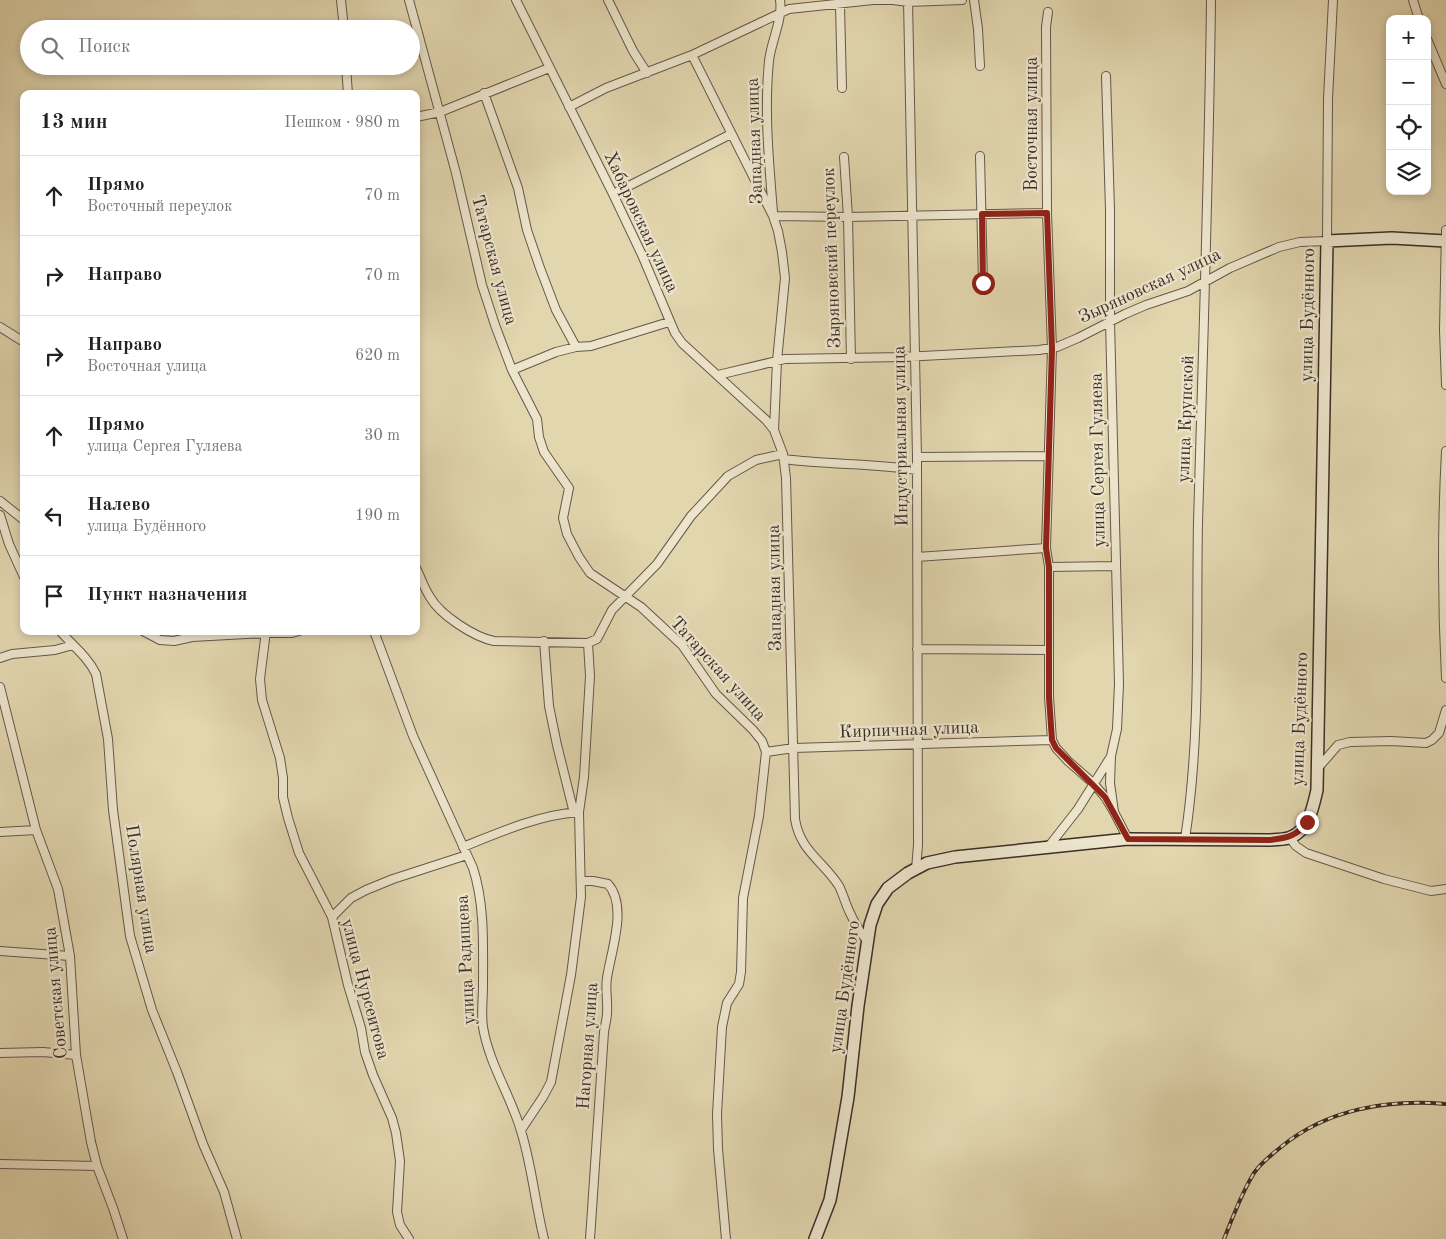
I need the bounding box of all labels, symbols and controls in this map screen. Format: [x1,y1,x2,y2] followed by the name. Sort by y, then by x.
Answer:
[1386,15,1431,195] map controls
[1386,15,1431,60] button: +
[20,20,420,75] search box
[38,34,66,62] icon: search
[78,38,130,57] text: Поиск
[1023,56,1041,191] street label: Восточная улица
[1386,60,1431,105] button: −
[744,77,766,205] street label: Западная улица
[1386,105,1431,150] button: locate
[40,112,108,133] text: 13 мин
[284,115,400,131] text: Пешком · 980 m
[600,149,682,295] street label: Хабаровская улица
[1386,150,1431,195] button: layers
[820,167,844,349] street label: Зыряновский переулок
[87,176,145,195] text: Прямо
[40,182,68,210] icon: ahead
[364,188,400,204] text: 70 m
[468,193,520,327] street label: Татарская улица
[87,199,232,215] text: Восточный переулок
[1076,245,1224,327] street label: Зыряновская улица
[1298,248,1318,382] street label: улица Будённого
[40,262,68,290] icon: right
[87,266,162,285] text: Направо
[364,268,400,284] text: 70 m
[972,272,995,295] route start
[87,336,162,355] text: Направо
[40,342,68,370] icon: right
[890,345,912,527] street label: Индустриальная улица
[355,348,400,364] text: 620 m
[1175,355,1197,483] street label: улица Крупской
[87,359,207,375] text: Восточная улица
[1087,372,1109,548] street label: улица Сергея Гуляева
[87,416,145,435] text: Прямо
[40,422,68,450] icon: ahead
[364,428,400,444] text: 30 m
[87,439,242,455] text: улица Сергея Гуляева
[87,496,150,515] text: Налево
[40,502,68,530] icon: left
[355,508,400,524] text: 190 m
[87,519,206,535] text: улица Будённого
[765,524,785,652] street label: Западная улица
[40,582,68,610] icon: arrive
[87,586,247,605] text: Пункт назначения
[667,613,770,725] street label: Татарская улица
[1289,652,1311,786] street label: улица Будённого
[839,719,979,741] street label: Кирпичная улица
[1296,811,1319,834] route end
[122,823,160,955] street label: Полярная улица
[454,894,478,1025] street label: улица Радищева
[338,917,392,1061] street label: улица Нурсеитова
[827,919,863,1055] street label: улица Будённого
[41,926,71,1060] street label: Советская улица
[575,982,601,1110] street label: Нагорная улица

